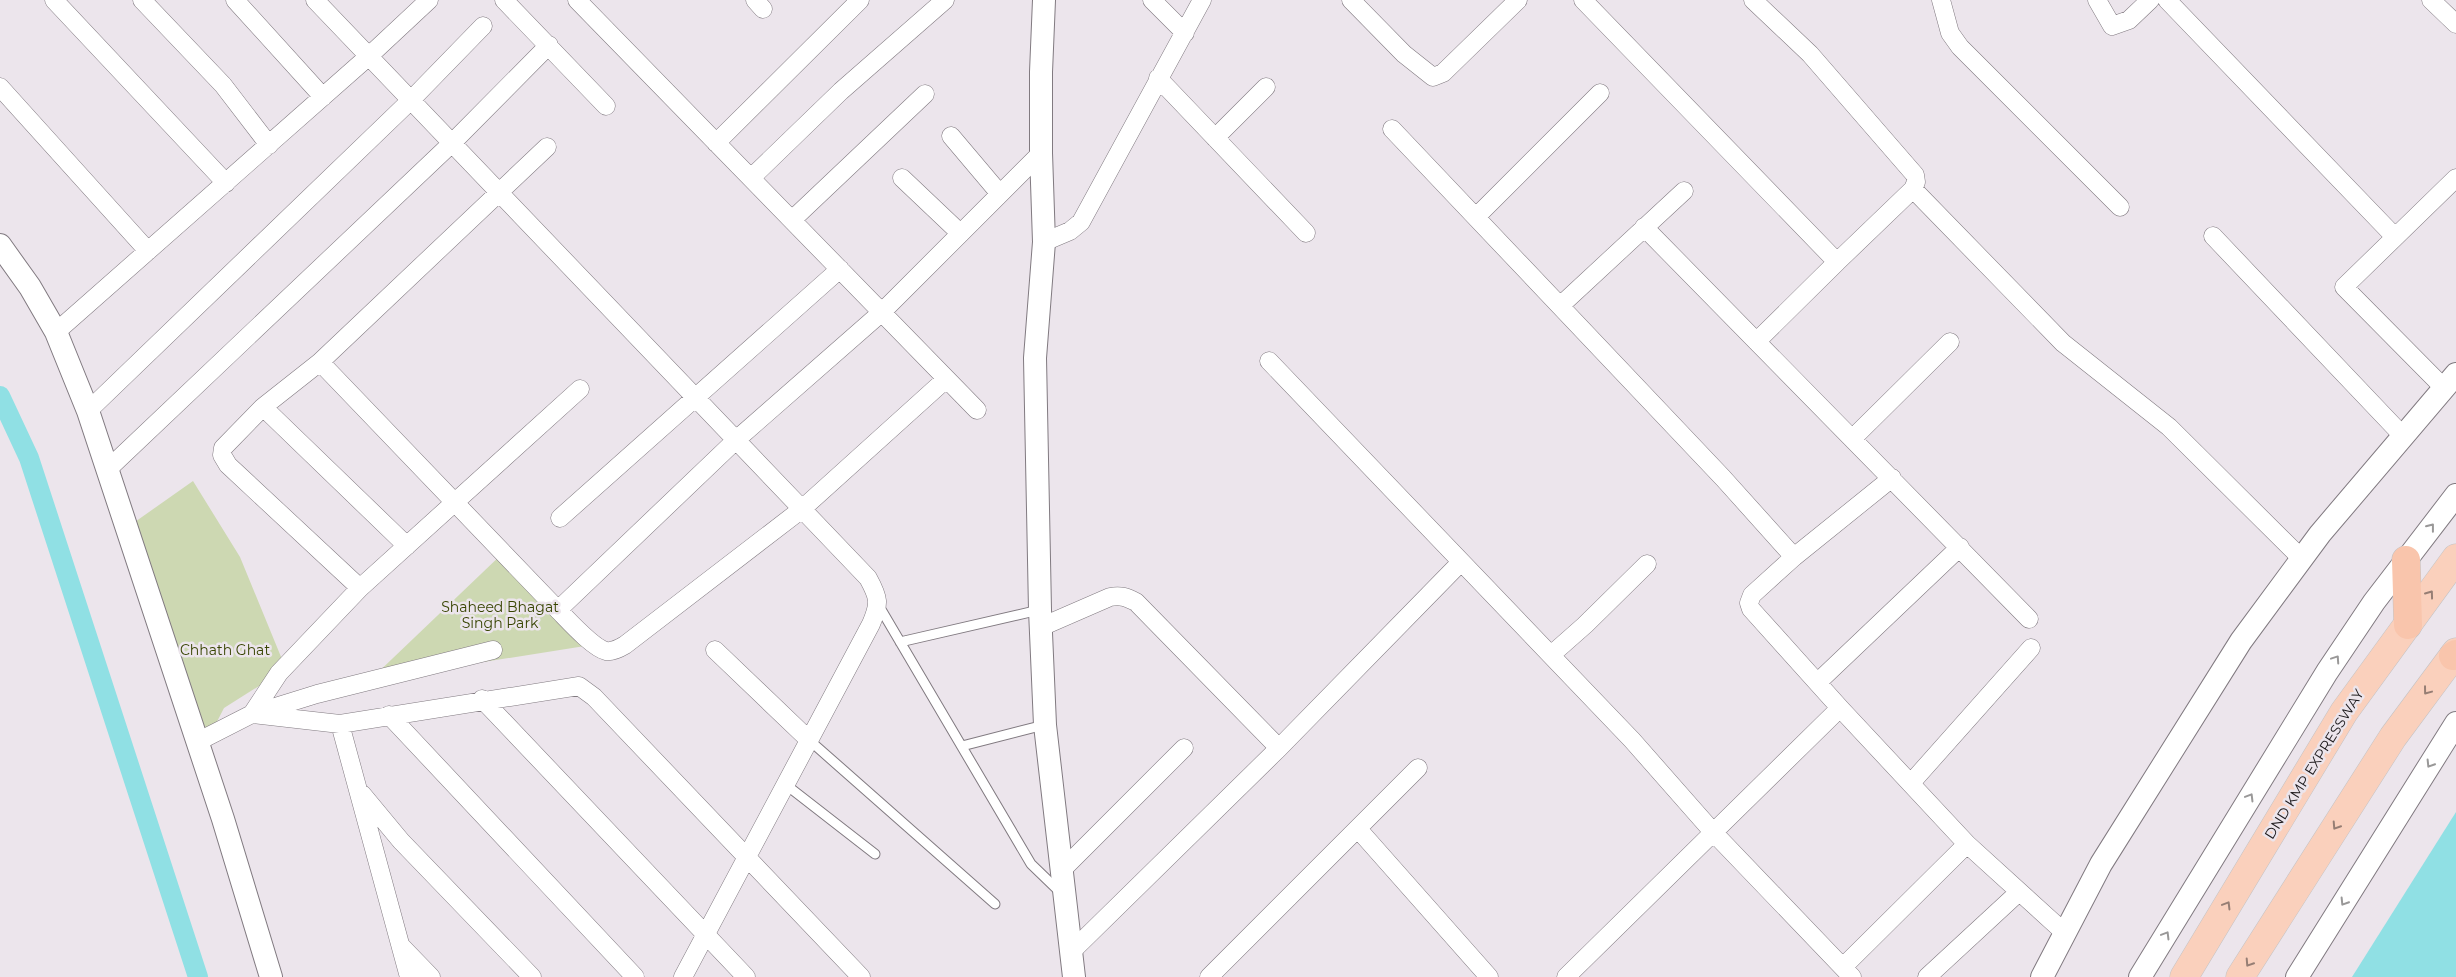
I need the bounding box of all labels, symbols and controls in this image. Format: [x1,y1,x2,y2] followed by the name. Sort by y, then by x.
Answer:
[2425,523,2434,533] one-way arrow
[2424,590,2434,599] one-way arrow
[441,598,559,632] park label: Shaheed Bhagat Singh Park
[180,641,270,659] park label: Chhath Ghat
[2330,655,2339,664] one-way arrow
[2424,685,2433,695] one-way arrow
[2260,686,2368,842] street label: DND KMP EXPRESSWAY
[2427,758,2436,767] one-way arrow
[2244,793,2254,802] one-way arrow
[2333,820,2343,829] one-way arrow
[2341,896,2350,905] one-way arrow
[2221,902,2231,911] one-way arrow
[2159,932,2169,941] one-way arrow
[2246,957,2255,966] one-way arrow

